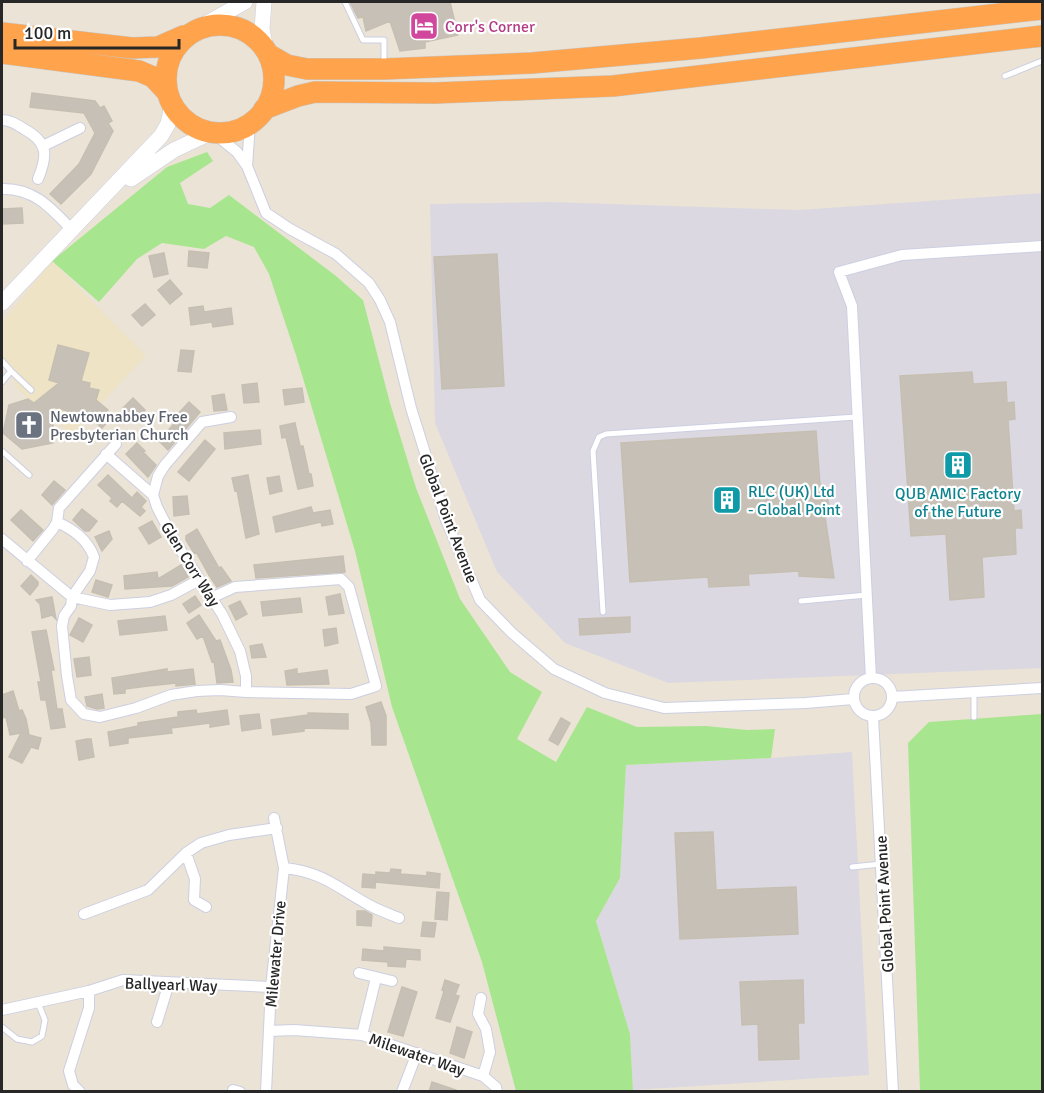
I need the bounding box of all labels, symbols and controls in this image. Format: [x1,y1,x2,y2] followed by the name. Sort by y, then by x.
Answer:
[408,10,440,42] hotel icon: Corr's Corner
[15,12,178,50] scale bar
[445,17,535,37] place label: Corr's Corner
[24,22,71,44] text: 100 m
[50,407,189,445] place label: Newtownabbey Free Presbyterian Church
[13,409,45,441] church icon: Newtownabbey Free Presbyterian Church
[942,449,974,481] building icon: QUB AMIC Factory of the Future
[414,451,482,586] street label: Global Point Avenue
[748,482,841,520] place label: RLC (UK) Ltd - Global Point
[711,484,743,516] building icon: RLC (UK) Ltd - Global Point
[895,484,1021,522] place label: QUB AMIC Factory of the Future
[156,518,225,611] street label: Glen Corr Way
[871,835,899,973] street label: Global Point Avenue
[261,900,291,1009] street label: Milewater Drive
[124,973,218,997] street label: Ballyearl Way
[366,1029,468,1081] street label: Milewater Way

